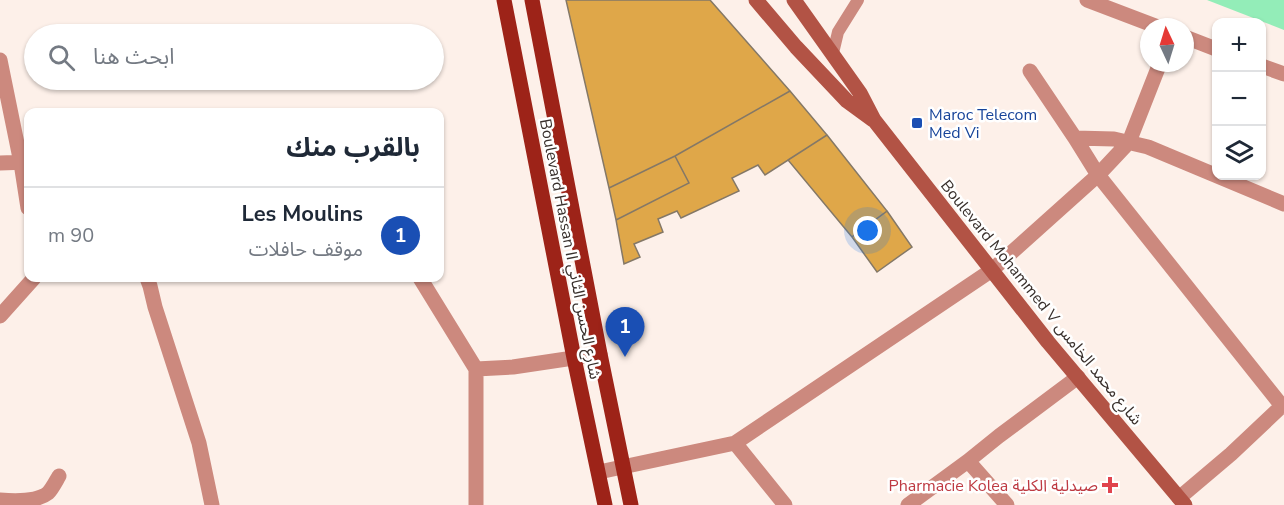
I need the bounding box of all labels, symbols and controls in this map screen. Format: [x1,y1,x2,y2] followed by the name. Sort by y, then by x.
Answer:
[1140,18,1194,72] north arrow
[1212,18,1266,180] map controls
[1212,18,1266,72] button: +
[24,24,444,90] search box
[45,41,78,74] icon: search
[93,42,174,72] text: ابحث هنا
[1212,72,1266,126] button: −
[929,104,1037,144] place label: Maroc Telecom Med Vi
[910,116,924,130] marker: Maroc Telecom Med Vi
[533,117,606,382] street label: Boulevard Hassan II شارع الحسن الثاني
[1212,126,1266,180] button: layers
[286,130,420,165] text: بالقرب منك
[935,176,1147,430] street label: Boulevard Mohammed V شارع محمد الخامس
[241,199,363,229] text: Les Moulins
[853,216,882,245] your location
[48,222,94,249] text: 90 m
[395,222,407,249] text: 1
[249,236,363,263] text: موقف حافلات
[606,308,644,357] pin: 1
[889,475,1098,497] place label: Pharmacie Kolea صيدلية الكلية
[1103,478,1117,492] marker: Pharmacie Kolea صيدلية الكلية

